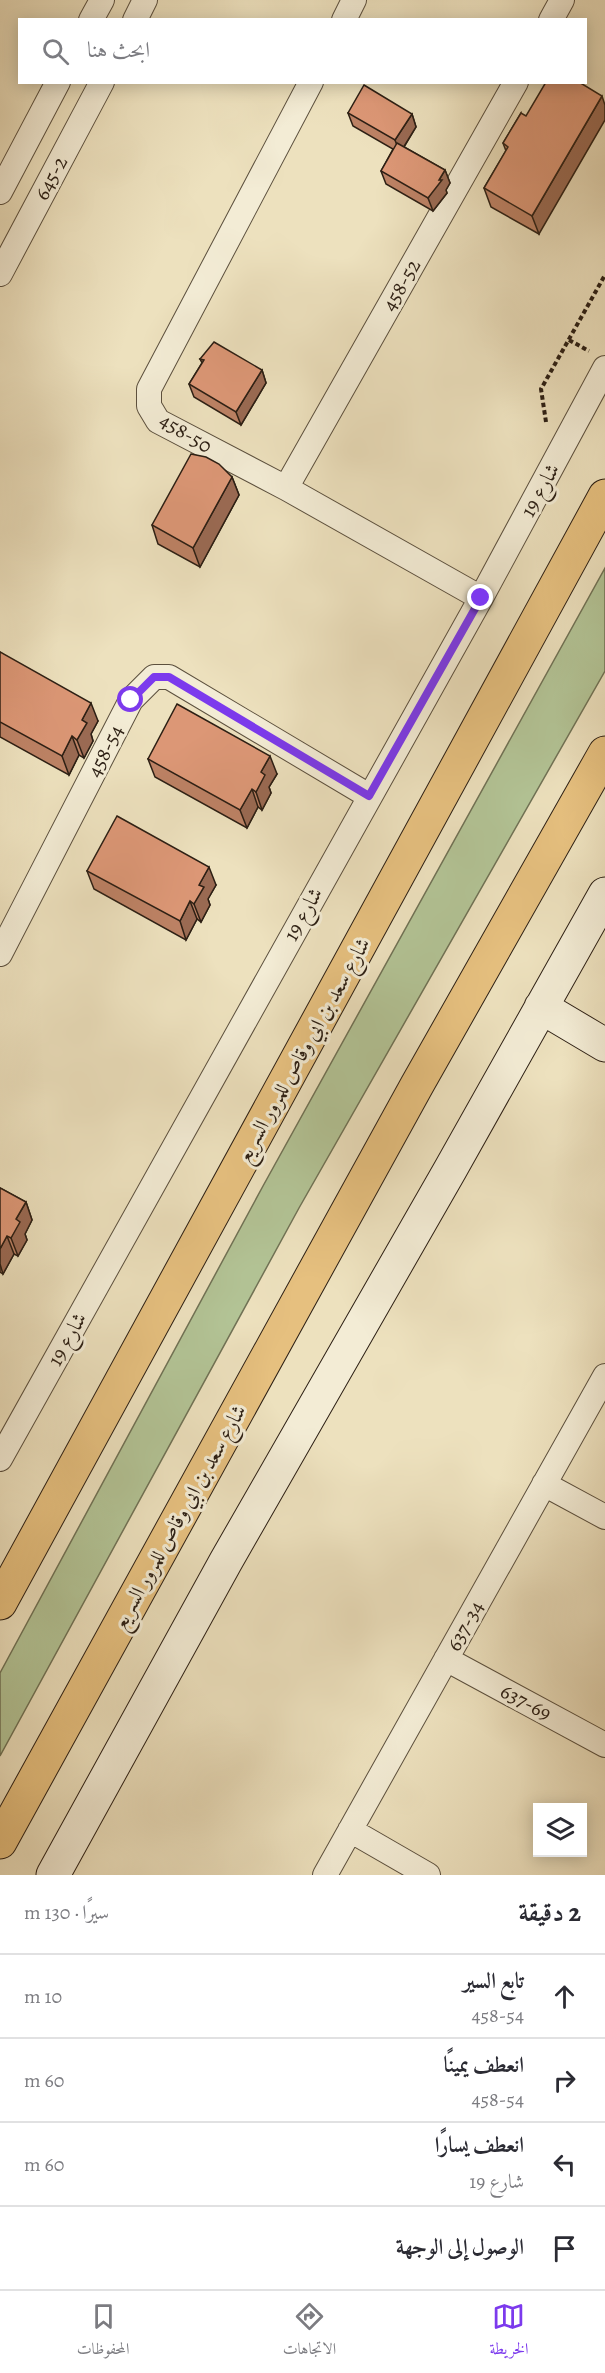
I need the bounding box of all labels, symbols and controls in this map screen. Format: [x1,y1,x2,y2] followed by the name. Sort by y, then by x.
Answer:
[18,18,587,84] search box
[39,35,72,68] icon: search
[87,35,150,65] text: ابحث هنا
[28,151,74,205] street label: 645-2
[375,254,427,316] street label: 458-52
[154,406,218,460] street label: 458-50
[514,458,570,524] street label: شارع 19
[467,584,493,610] route end
[117,686,143,712] route start
[80,720,130,782] street label: 458-54
[277,882,333,948] street label: شارع 19
[229,932,381,1170] street label: شارع سعد بن ابي وقاص للمرور السريع
[41,1307,97,1373] street label: شارع 19
[105,1399,257,1637] street label: شارع سعد بن ابي وقاص للمرور السريع
[440,1596,490,1656] street label: 637-34
[495,1677,557,1727] street label: 637-69
[533,1803,587,1857] map controls
[533,1803,587,1857] button: layers
[519,1895,581,1930] text: 2 دقيقة
[24,1899,109,1926] text: سيرًا · 130 m
[463,1966,524,1996] text: تابع السير
[548,1980,581,2013] icon: ahead
[24,1983,62,2010] text: 10 m
[471,2002,524,2029] text: 458-54
[444,2050,524,2080] text: انعطف يمينًا
[548,2064,581,2097] icon: right
[24,2067,65,2094] text: 60 m
[471,2086,524,2113] text: 458-54
[435,2130,524,2160] text: انعطف يسارًا
[548,2148,581,2181] icon: left
[24,2151,65,2178] text: 60 m
[469,2168,524,2195] text: شارع 19
[396,2232,524,2262] text: الوصول إلى الوجهة
[548,2232,581,2265] icon: arrive
[77,2300,129,2364] tab: المحفوظات
[283,2300,336,2364] tab: الاتجاهات
[489,2300,528,2364] tab: الخريطة

